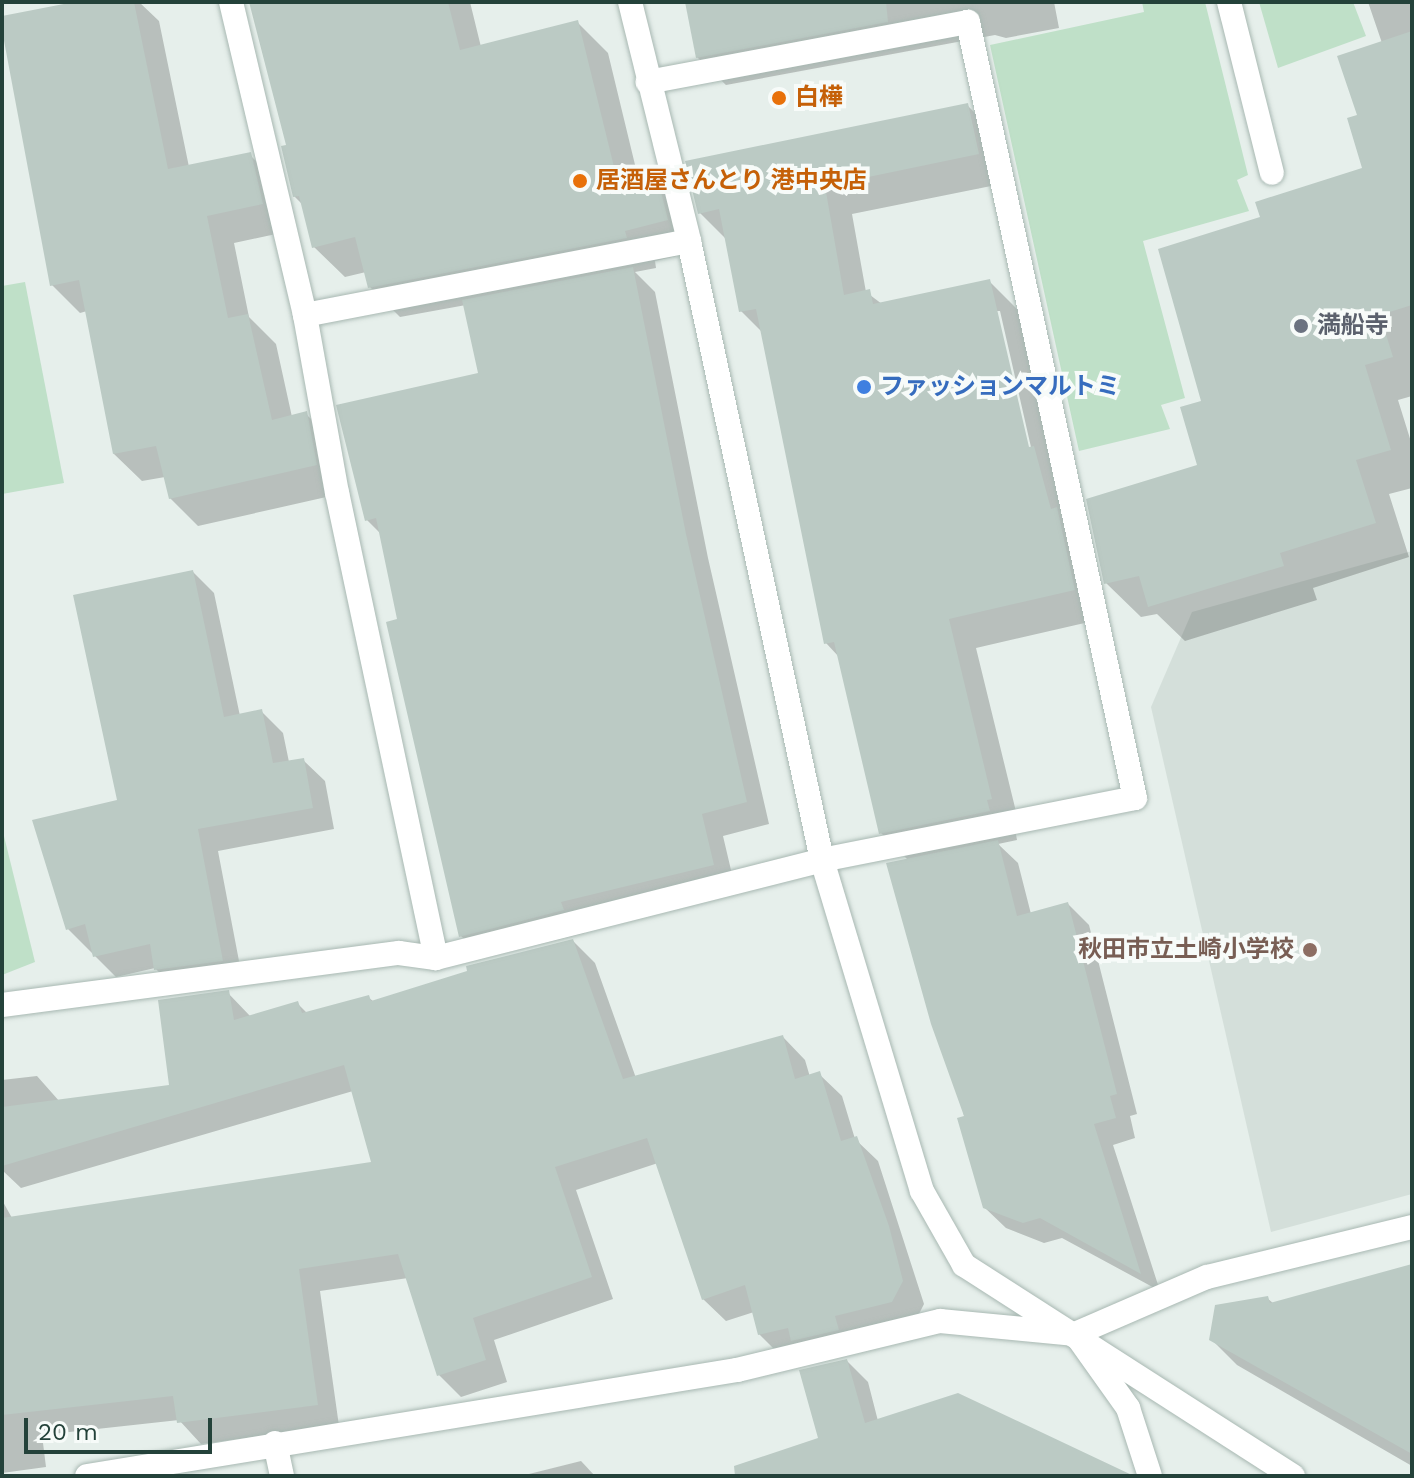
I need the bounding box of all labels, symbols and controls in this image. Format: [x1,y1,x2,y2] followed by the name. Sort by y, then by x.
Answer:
[795,84,843,112] place label: 白樺
[770,89,788,107] marker: 白樺
[596,167,867,195] place label: 居酒屋さんとり 港中央店
[571,172,589,190] marker: 居酒屋さんとり 港中央店
[1317,312,1389,340] place label: 満船寺
[1292,317,1310,335] marker: 満船寺
[880,373,1120,401] place label: ファッションマルトミ
[855,378,873,396] marker: ファッションマルトミ
[1078,936,1294,964] place label: 秋田市立土崎小学校
[1301,941,1319,959] marker: 秋田市立土崎小学校
[28,1402,216,1452] scale bar
[38,1418,98,1446] text: 20 m

